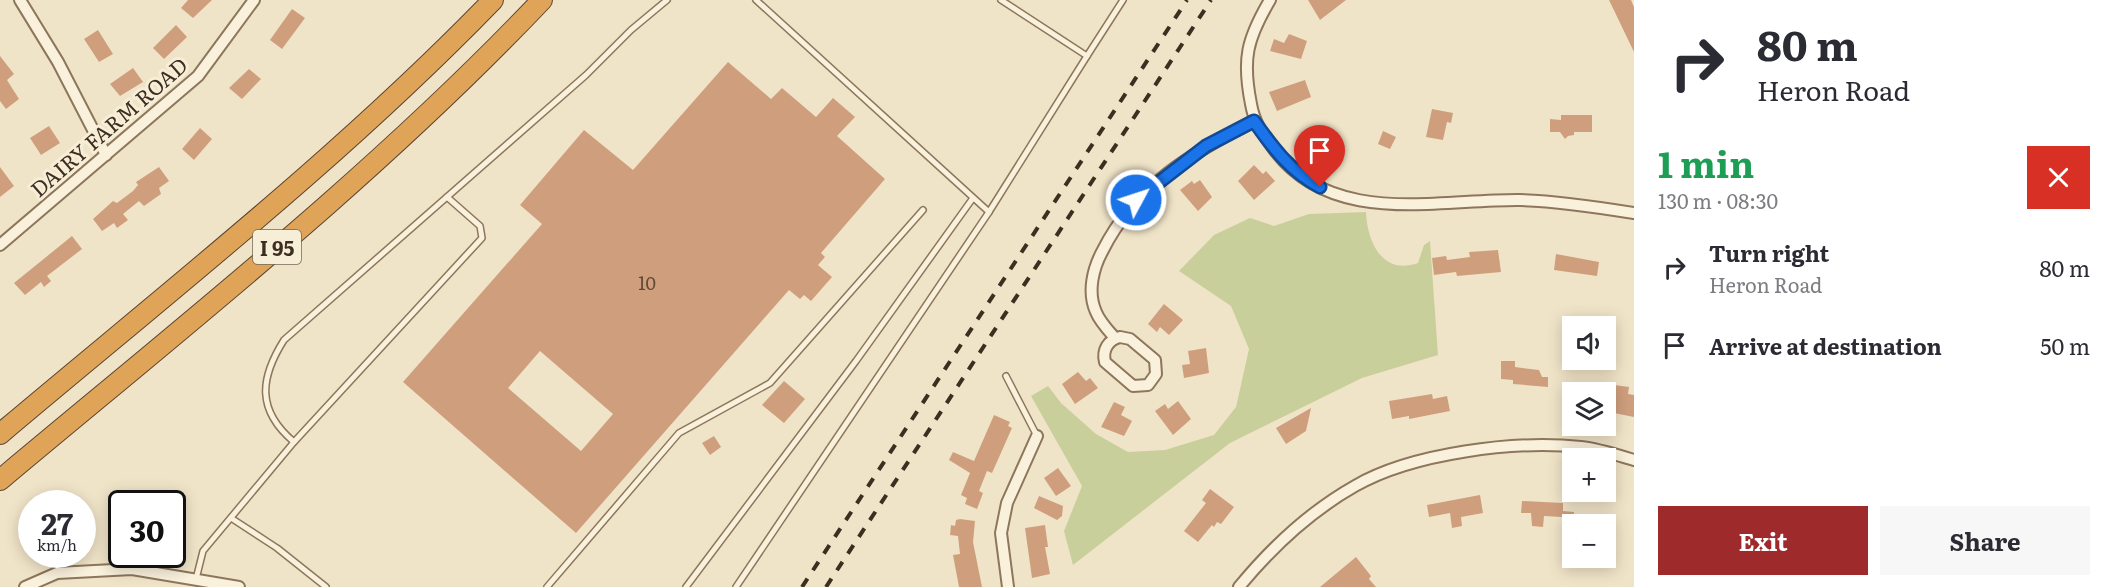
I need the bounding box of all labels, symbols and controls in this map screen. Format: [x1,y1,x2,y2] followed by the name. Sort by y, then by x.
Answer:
[1757,12,1858,74] text: 80 m
[1658,24,1736,102] icon: right
[23,49,193,203] street label: DAIRY FARM ROAD
[1757,69,1910,109] text: Heron Road
[1294,125,1345,187] pin
[1303,134,1336,167] icon: arrive
[1658,136,1754,189] text: 1 min
[2027,146,2090,209] button: close
[1104,168,1168,232] position arrow
[1658,185,1778,215] text: 130 m · 08:30
[253,230,301,264] road number: I 95
[1709,236,1829,269] text: Turn right
[1658,251,1691,284] icon: right
[2039,251,2090,284] text: 80 m
[638,269,656,296] house number: 10
[1709,269,1822,299] text: Heron Road
[1562,316,1616,568] map controls
[1562,316,1616,370] button: sound
[1658,329,1691,362] icon: arrive
[1709,329,1942,362] text: Arrive at destination
[2040,329,2090,362] text: 50 m
[1562,382,1616,436] button: layers
[1562,448,1616,502] button: +
[108,490,186,568] speed limit sign: 30
[41,500,73,544] text: 27
[1658,506,1868,575] button: Exit
[1880,506,2090,575] button: Share
[1562,514,1616,568] button: −
[37,533,77,556] text: km/h

